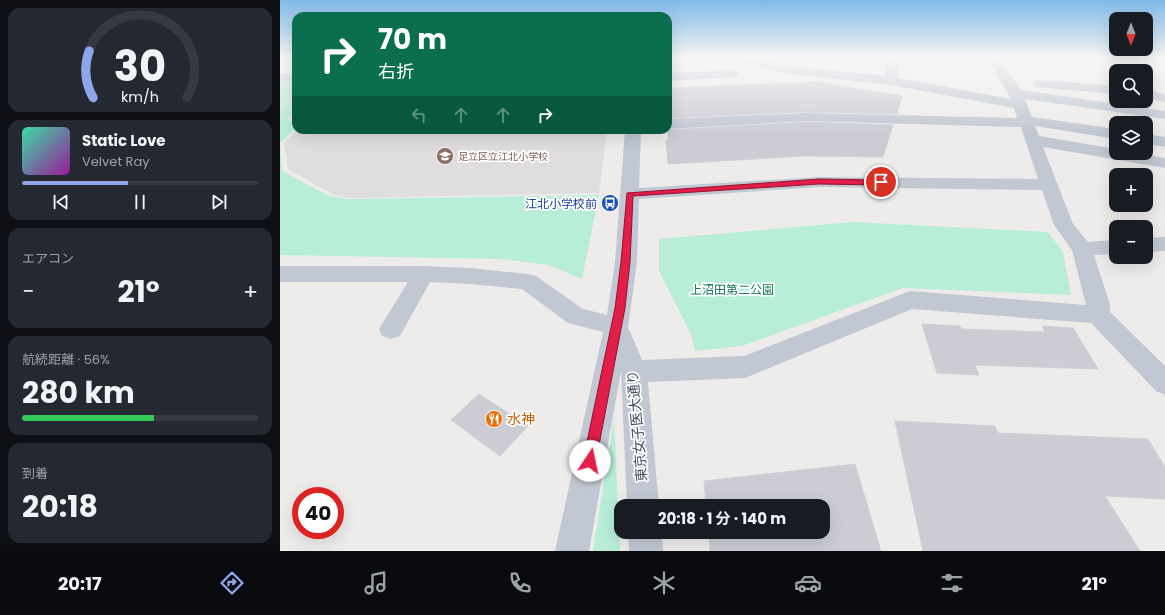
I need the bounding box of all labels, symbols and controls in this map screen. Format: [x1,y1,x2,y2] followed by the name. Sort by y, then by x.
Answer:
[1109,12,1153,56] north arrow
[1109,12,1153,264] map controls
[378,20,447,59] text: 70 m
[312,28,364,80] icon: right
[114,37,166,96] text: 30
[378,59,414,84] text: 右折
[1109,64,1153,108] button: search
[121,87,159,107] text: km/h
[408,104,430,126] icon: left
[450,104,472,126] icon: ahead
[492,104,514,126] icon: ahead
[534,104,556,126] icon: right
[1109,116,1153,160] button: layers
[82,130,166,151] text: Static Love
[435,146,455,166] school or university icon: 足立区立江北小学校
[458,149,548,164] place label: 足立区立江北小学校
[82,152,150,171] text: Velvet Ray
[864,165,898,199] pin
[1109,168,1153,212] button: +
[870,171,892,193] icon: arrive
[50,191,72,213] icon: previous
[129,191,151,213] icon: pause
[208,191,230,213] icon: next
[600,193,620,213] bus stop icon: 江北小学校前
[525,195,597,212] place label: 江北小学校前
[1109,220,1153,264] button: −
[22,249,74,268] text: エアコン
[117,270,160,313] text: 21°
[22,276,34,307] text: −
[243,276,258,307] text: +
[690,281,774,298] park label: 上沼田第二公園
[22,350,110,369] text: 航続距離 · 56%
[622,369,652,483] street label: 東京女子医大通り
[22,371,135,414] text: 280 km
[484,409,504,429] restaurant icon: 水神
[507,409,535,429] place label: 水神
[569,440,611,482] position arrow
[22,464,48,483] text: 到着
[22,485,98,528] text: 20:18
[292,487,344,539] speed limit sign: 40
[658,508,786,529] text: 20:18 · 1 分 · 140 m
[218,569,246,597] icon: directions
[362,569,390,597] icon: music
[506,569,534,597] icon: phone
[650,569,678,597] icon: climate
[794,569,822,597] icon: car
[938,569,966,597] icon: filters
[58,571,102,596] text: 20:17
[1082,571,1107,596] text: 21°

